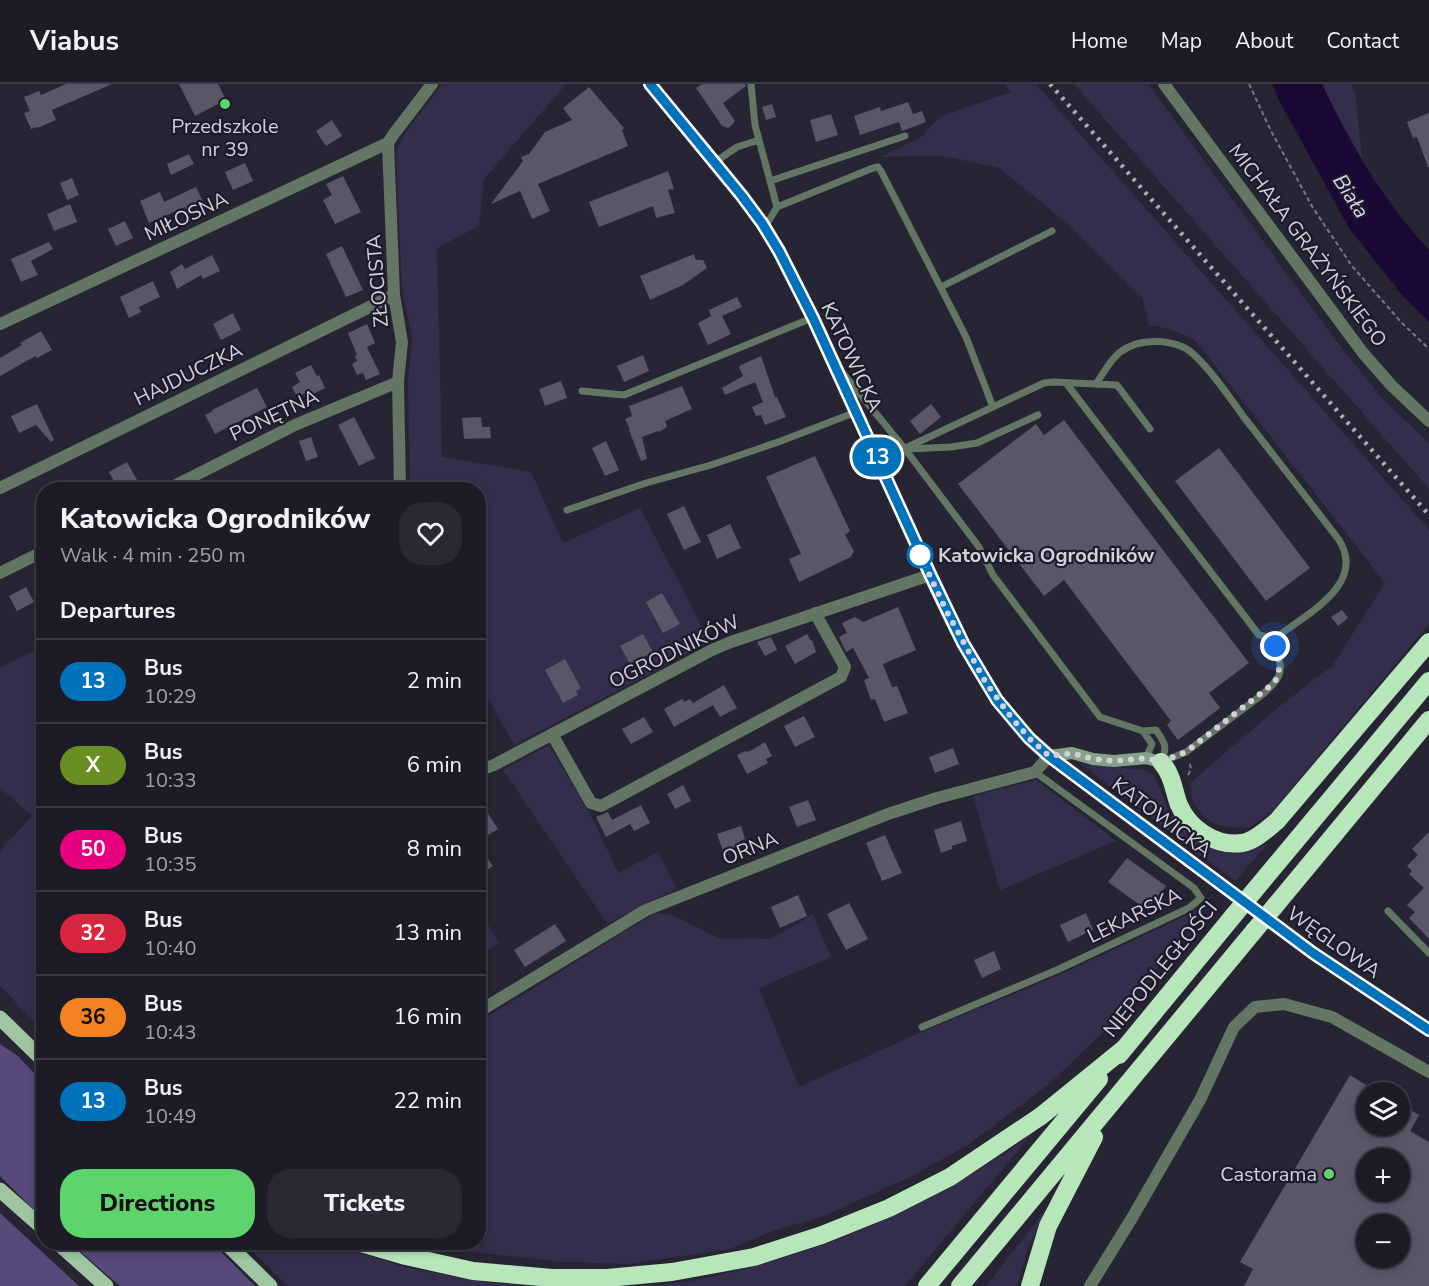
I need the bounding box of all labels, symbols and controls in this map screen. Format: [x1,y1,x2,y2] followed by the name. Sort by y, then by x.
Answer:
[30,22,119,60] text: Viabus
[1071,27,1128,55] text: Home
[1161,27,1202,55] text: Map
[1235,27,1293,55] text: About
[1326,27,1399,55] text: Contact
[218,97,232,111] marker: Przedszkole nr 39
[171,113,279,163] place label: Przedszkole nr 39
[1222,138,1393,352] street label: MICHAŁA GRAŻYŃSKIEGO
[1326,168,1376,224] water label: Biała
[140,185,233,248] street label: MIŁOSNA
[360,233,395,328] street label: ZŁOCISTA
[814,298,889,417] street label: KATOWICKA
[129,336,247,412] street label: HAJDUCZKA
[225,383,324,448] street label: PONĘTNA
[850,438,904,476] line badge: 13
[864,443,890,471] text: 13
[60,500,370,538] text: Katowicka Ogrodników
[399,502,462,565] button: heart
[60,542,246,569] text: Walk · 4 min · 250 m
[907,542,933,568] marker: Katowicka Ogrodników
[938,542,1154,569] place label: Katowicka Ogrodników
[60,596,175,626] text: Departures
[604,608,744,695] street label: OGRODNIKÓW
[1260,631,1290,661] your location
[144,653,183,683] text: Bus
[407,666,462,696] text: 2 min
[80,667,106,695] text: 13
[144,683,197,710] text: 10:29
[144,737,183,767] text: Bus
[407,750,462,780] text: 6 min
[86,751,100,779] text: X
[144,767,197,794] text: 10:33
[1106,771,1217,864] street label: KATOWICKA
[144,821,183,851] text: Bus
[718,825,783,872] street label: ORNA
[407,834,462,864] text: 8 min
[80,835,106,863] text: 50
[144,851,197,878] text: 10:35
[1083,881,1186,950] street label: LEKARSKA
[1097,896,1224,1043] street label: NIEPODLEGŁOŚCI
[1281,900,1386,985] street label: WĘGLOWA
[144,905,183,935] text: Bus
[394,918,462,948] text: 13 min
[80,919,106,947] text: 32
[144,935,197,962] text: 10:40
[144,989,183,1019] text: Bus
[394,1002,462,1032] text: 16 min
[80,1003,106,1031] text: 36
[144,1019,197,1046] text: 10:43
[144,1073,183,1103] text: Bus
[1356,1082,1410,1268] map controls
[1356,1082,1410,1136] button: layers
[394,1086,462,1116] text: 22 min
[80,1087,106,1115] text: 13
[144,1103,197,1130] text: 10:49
[1356,1148,1410,1202] button: +
[1220,1161,1317,1188] place label: Castorama
[1322,1167,1336,1181] marker: Castorama
[60,1169,255,1238] button: Directions
[267,1169,462,1238] button: Tickets
[1356,1214,1410,1268] button: −

